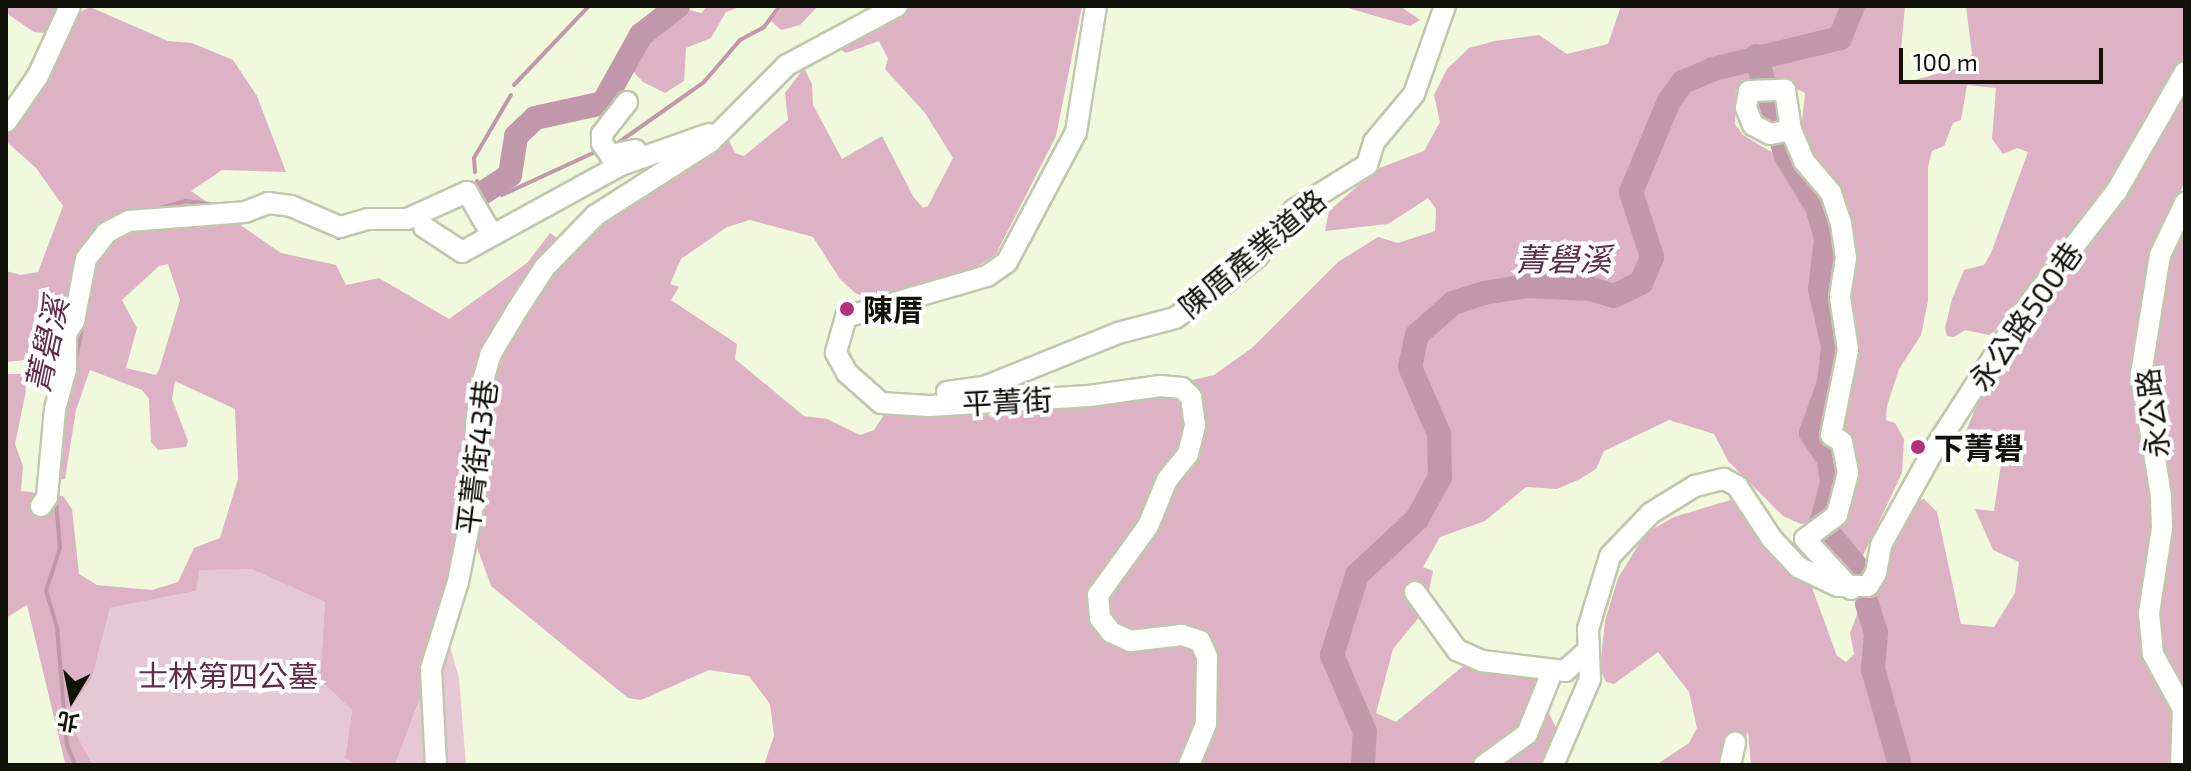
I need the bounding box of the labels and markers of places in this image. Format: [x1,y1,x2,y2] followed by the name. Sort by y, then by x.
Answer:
[863,291,923,327] place label: 陳厝
[838,300,856,318] marker: 陳厝
[1934,429,2024,465] place label: 下菁礐
[1909,438,1927,456] marker: 下菁礐

